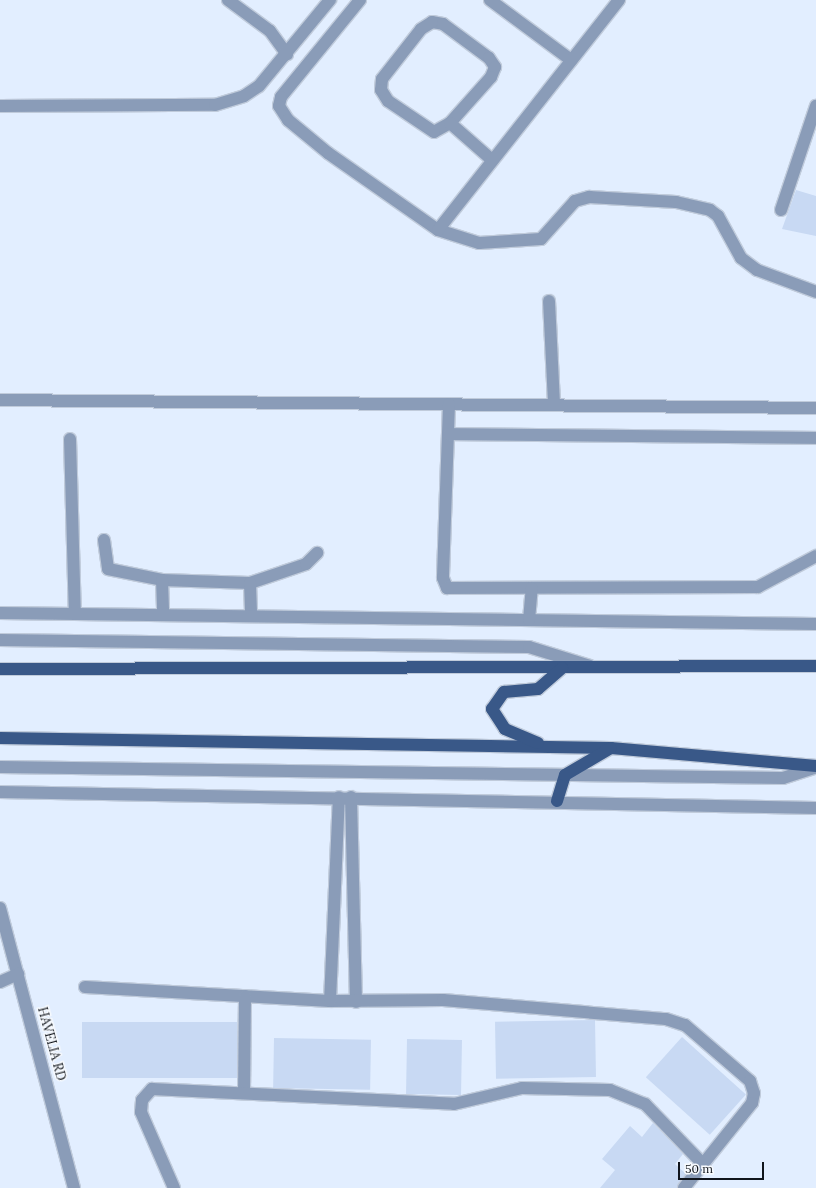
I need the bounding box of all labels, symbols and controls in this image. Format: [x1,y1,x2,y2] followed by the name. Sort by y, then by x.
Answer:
[34,1005,68,1083] street label: HAVELIA RD
[680,1154,766,1180] scale bar
[685,1161,713,1176] text: 50 m

